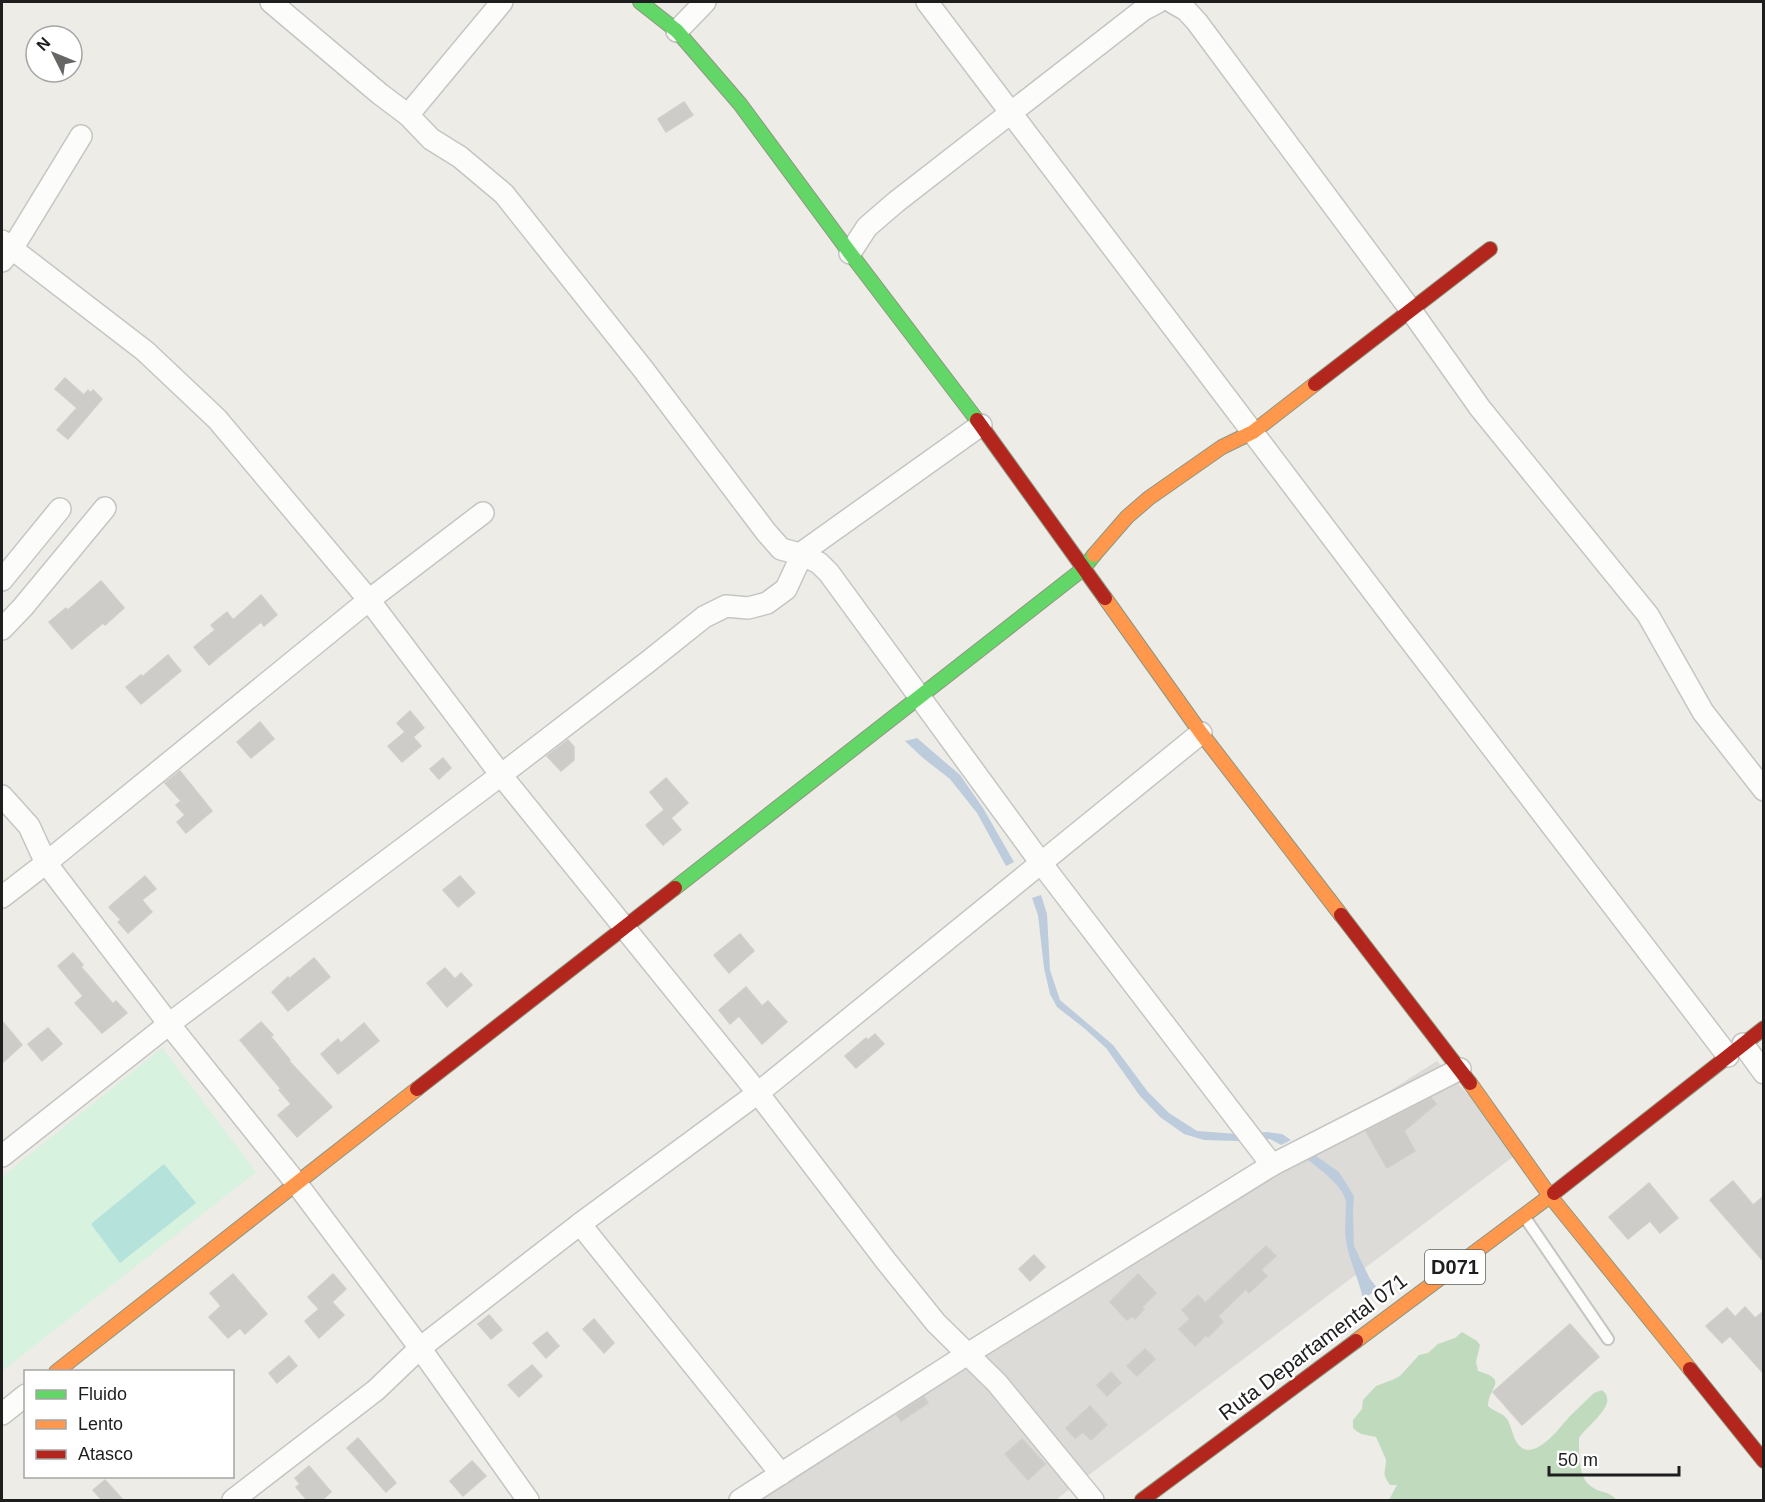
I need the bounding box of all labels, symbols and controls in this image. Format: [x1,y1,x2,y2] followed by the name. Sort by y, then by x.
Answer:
[24,24,84,84] north arrow
[33,34,54,54] text: N
[1425,1250,1485,1284] road number: D071
[1214,1269,1411,1425] street label: Ruta Departamental 071
[24,1370,234,1478] legend
[78,1384,127,1404] text: Fluido
[78,1414,123,1434] text: Lento
[1549,1439,1680,1477] scale bar
[78,1444,133,1464] text: Atasco
[1558,1450,1598,1470] text: 50 m

